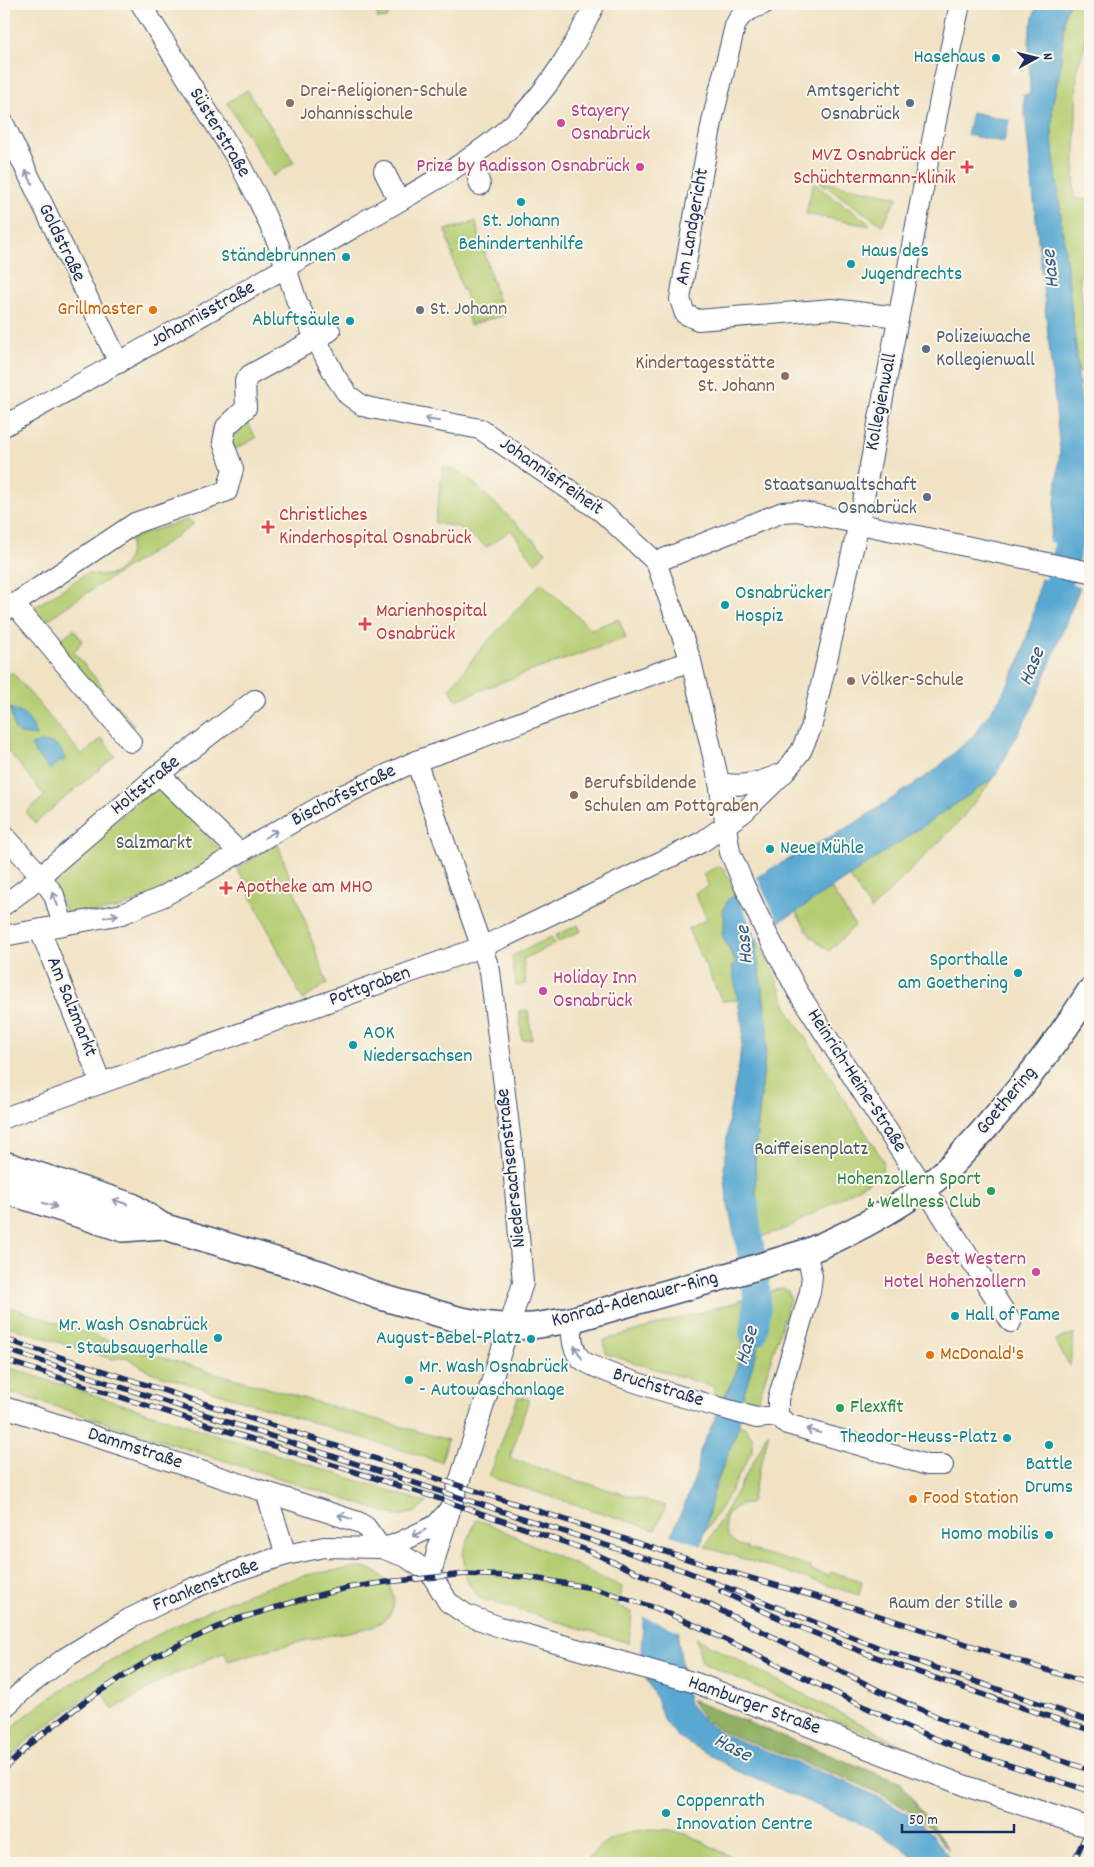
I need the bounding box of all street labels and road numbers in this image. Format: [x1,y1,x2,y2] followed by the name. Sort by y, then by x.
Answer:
[181,83,257,183] street label: Süsterstraße
[669,166,717,288] street label: Am Landgericht
[30,199,92,287] street label: Goldstraße
[145,274,261,355] street label: Johannisstraße
[859,351,905,453] street label: Kollegienwall
[493,431,609,523] street label: Johannisfreiheit
[105,749,187,823] street label: Holtstraße
[287,758,401,834] street label: Bischofsstraße
[38,953,104,1061] street label: Am Salzmarkt
[325,959,415,1015] street label: Pottgraben
[799,1004,913,1158] street label: Heinrich-Heine-Straße
[970,1061,1044,1141] street label: Goethering
[490,1087,534,1249] street label: Niedersachsenstraße
[549,1264,721,1336] street label: Konrad-Adenauer-Ring
[609,1361,707,1415] street label: Bruchstraße
[84,1421,186,1478] street label: Dammstraße
[149,1552,263,1620] street label: Frankenstraße
[684,1669,824,1743] street label: Hamburger Straße

